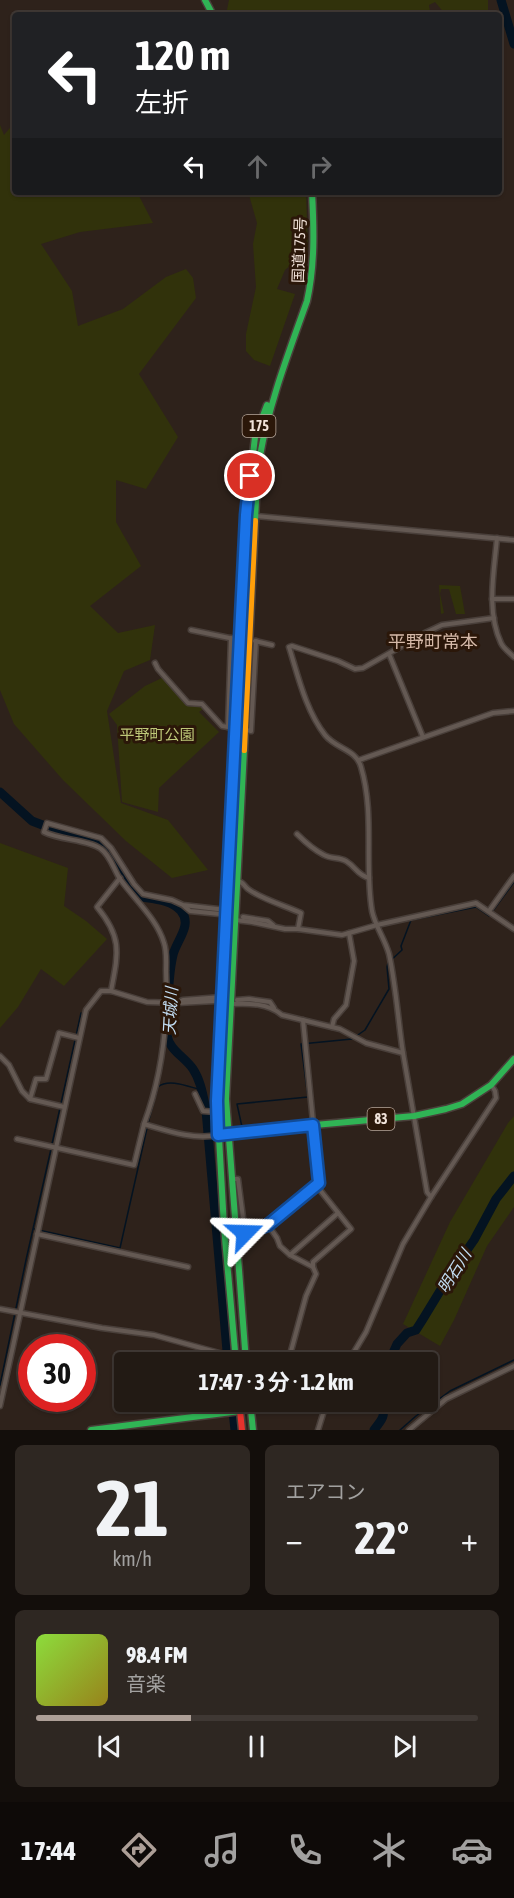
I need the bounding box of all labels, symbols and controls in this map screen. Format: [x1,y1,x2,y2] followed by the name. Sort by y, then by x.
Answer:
[135,31,230,79] text: 120 m
[36,36,114,114] icon: left
[135,87,189,118] text: 左折
[178,150,211,183] icon: left
[241,150,274,183] icon: ahead
[304,150,337,183] icon: right
[289,217,309,283] street label: 国道175号
[242,415,276,437] road number: 175
[224,450,275,501] pin
[233,459,266,492] icon: arrive
[388,631,478,652] district label: 平野町常本
[119,726,195,743] park label: 平野町公園
[160,985,180,1035] water label: 天城川
[368,1108,394,1130] road number: 83
[213,1201,277,1265] position arrow
[434,1244,475,1296] water label: 明石川
[18,1334,96,1412] speed limit sign: 30
[198,1369,354,1395] text: 17:47 · 3 分 · 1.2 km
[96,1463,169,1553] text: 21
[286,1480,366,1503] text: エアコン
[354,1512,409,1564] text: 22°
[286,1520,303,1558] text: −
[461,1520,478,1558] text: +
[112,1547,152,1570] text: km/h
[126,1642,188,1668] text: 98.4 FM
[126,1672,166,1695] text: 音楽
[93,1730,126,1763] icon: previous
[240,1730,273,1763] icon: pause
[388,1730,421,1763] icon: next
[118,1829,160,1871] icon: directions
[201,1829,243,1871] icon: music
[284,1829,326,1871] icon: phone
[368,1829,410,1871] icon: climate
[451,1829,493,1871] icon: car
[21,1835,76,1866] text: 17:44

